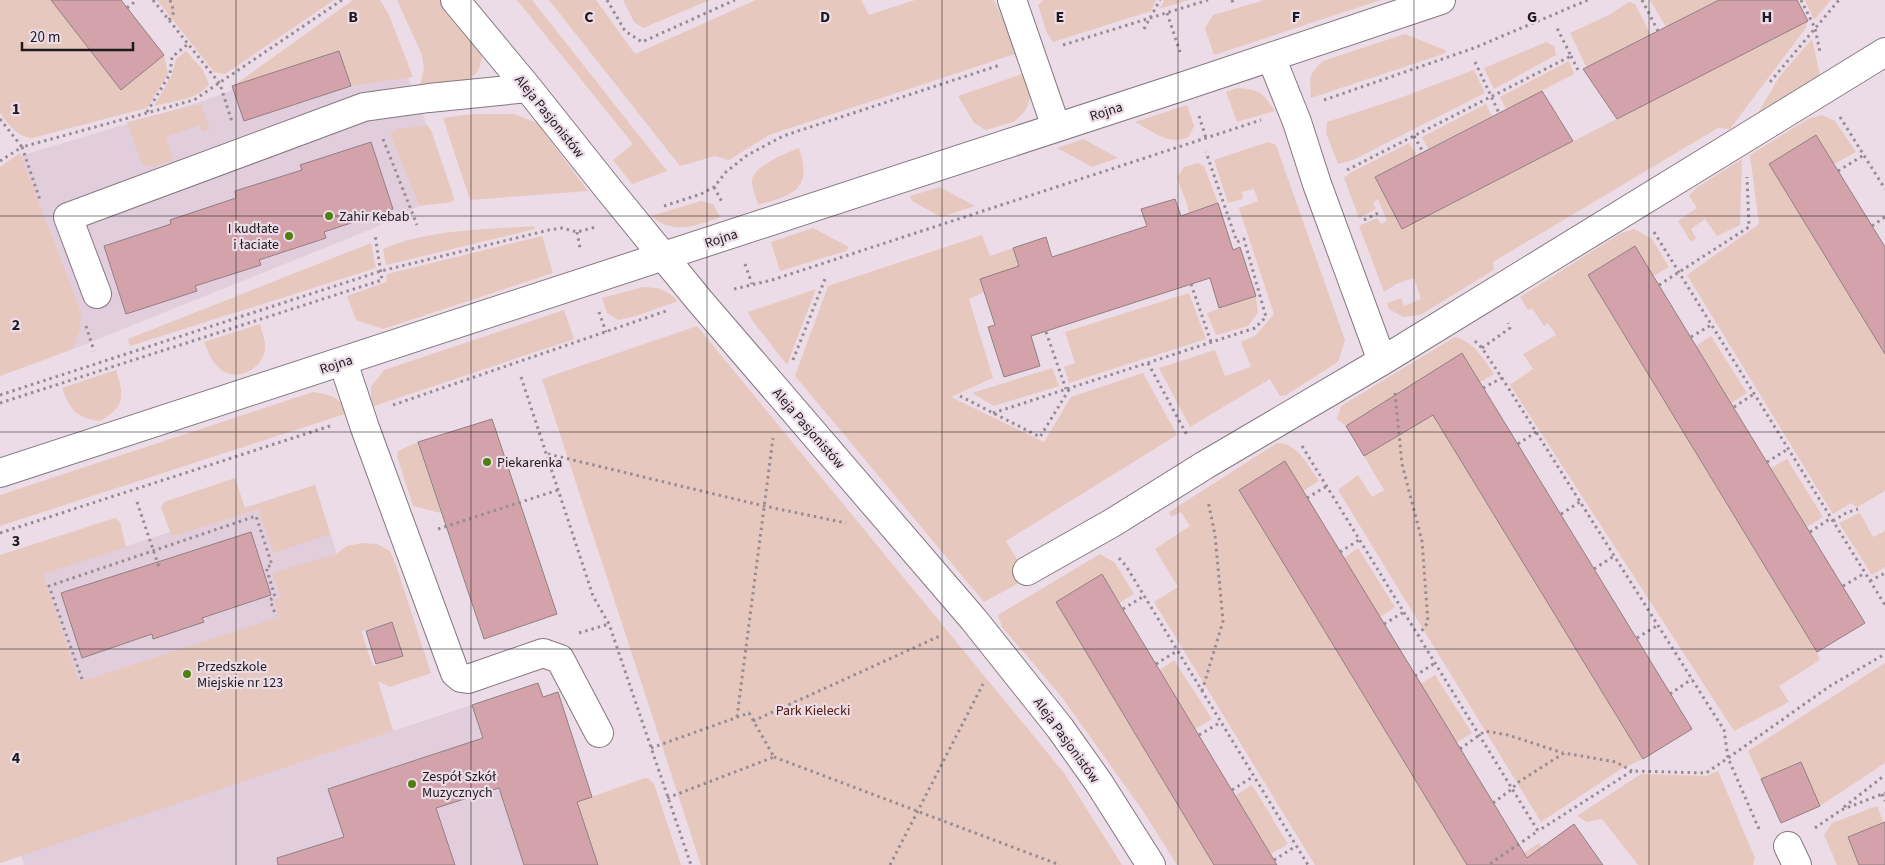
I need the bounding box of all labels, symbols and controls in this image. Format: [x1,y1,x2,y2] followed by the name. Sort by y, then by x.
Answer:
[348,6,358,28] text: B
[584,6,594,28] text: C
[820,6,830,28] text: D
[1056,6,1064,28] text: E
[1292,6,1300,28] text: F
[1527,6,1537,28] text: G
[1762,6,1772,28] text: H
[22,20,134,52] scale bar
[30,27,60,48] text: 20 m
[509,71,589,162] street label: Aleja Pasjonistów
[1087,97,1125,127] street label: Rojna
[12,98,20,120] text: 1
[339,207,410,227] place label: Zahir Kebab
[323,210,335,222] marker: Zahir Kebab
[228,219,279,255] place label: I kudłate i łaciate
[702,224,740,254] street label: Rojna
[283,230,295,242] marker: I kudłate i łaciate
[12,314,20,336] text: 2
[317,350,355,380] street label: Rojna
[767,384,849,474] street label: Aleja Pasjonistów
[497,453,562,473] place label: Piekarenka
[481,456,493,468] marker: Piekarenka
[12,530,20,552] text: 3
[197,657,283,693] place label: Przedszkole Miejskie nr 123
[181,668,193,680] marker: Przedszkole Miejskie nr 123
[1028,694,1104,788] street label: Aleja Pasjonistów
[776,701,850,721] park label: Park Kielecki
[12,747,21,769] text: 4
[422,767,497,803] place label: Zespół Szkół Muzycznych
[406,778,418,790] marker: Zespół Szkół Muzycznych

